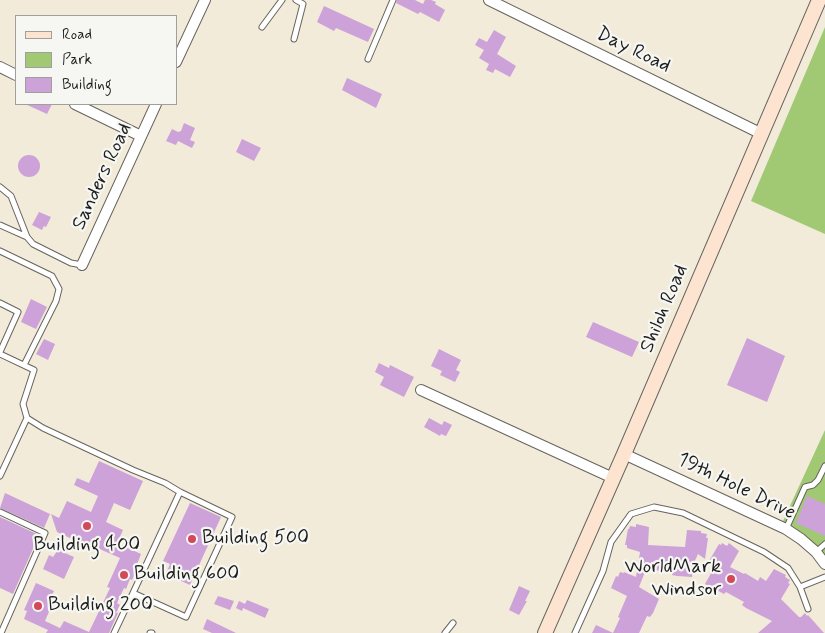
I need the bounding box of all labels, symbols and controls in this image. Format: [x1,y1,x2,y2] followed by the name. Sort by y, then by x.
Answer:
[15,15,178,105] legend
[592,23,674,79] street label: Day Road
[62,25,92,45] text: Road
[62,50,92,70] text: Park
[62,75,112,95] text: Building
[68,120,138,234] street label: Sanders Road
[636,261,694,357] street label: Shiloh Road
[673,448,799,526] street label: 19th Hole Drive
[81,520,93,532] marker: Building 400
[202,527,309,551] place label: Building 500
[186,533,198,545] marker: Building 500
[34,534,140,558] place label: Building 400
[625,556,721,603] place label: WorldMark Windsor
[134,563,239,587] place label: Building 600
[118,569,130,581] marker: Building 600
[725,573,737,585] marker: WorldMark Windsor
[48,594,153,618] place label: Building 200
[32,600,44,612] marker: Building 200

